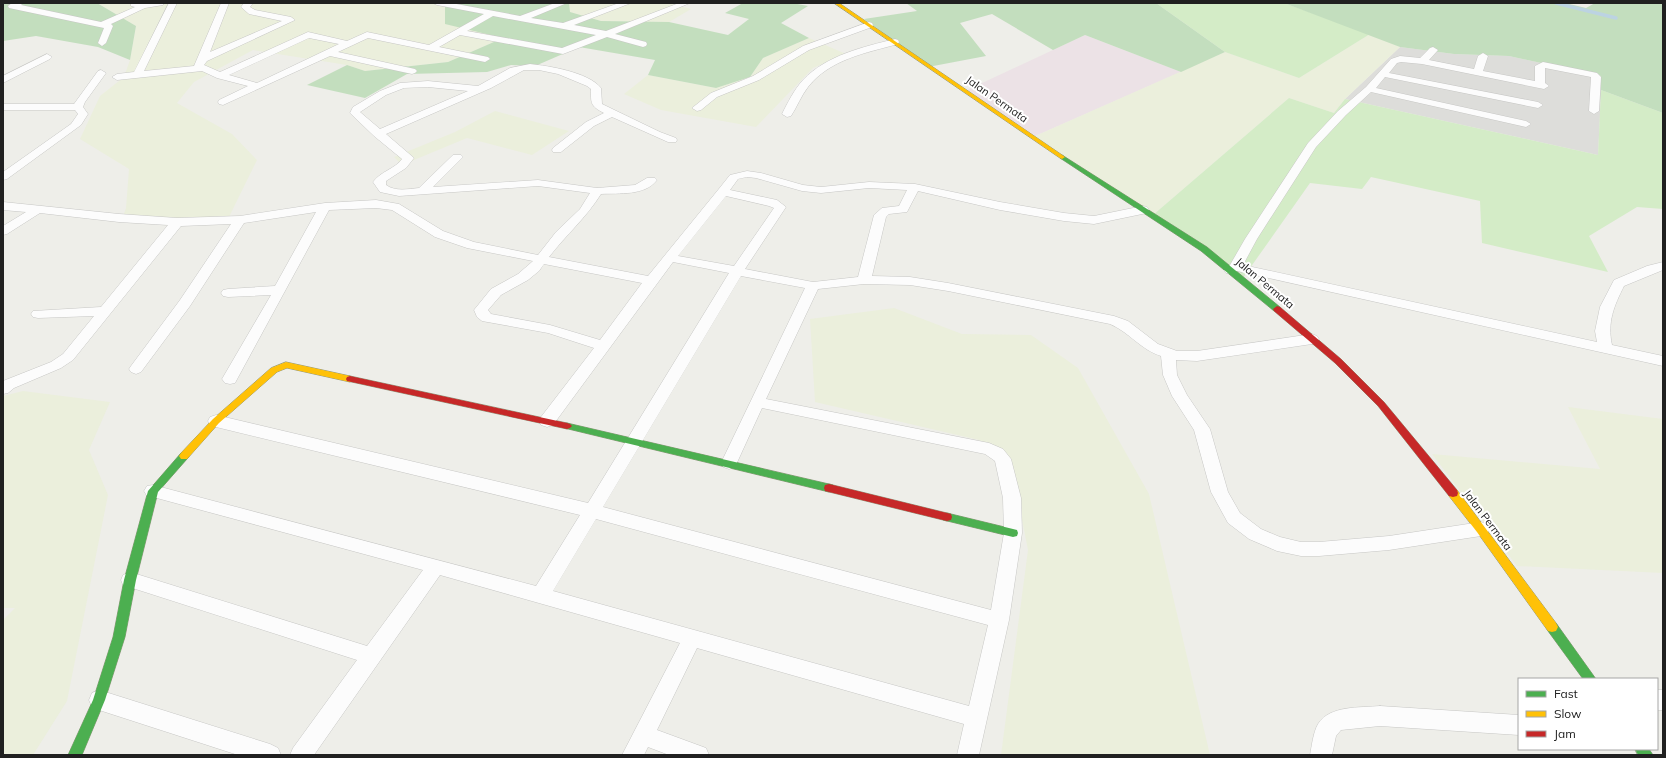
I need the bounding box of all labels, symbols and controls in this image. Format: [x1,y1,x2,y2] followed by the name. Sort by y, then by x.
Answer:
[963,73,1031,125] street label: Jalan Permata
[1233,254,1297,312] street label: Jalan Permata
[1461,487,1515,553] street label: Jalan Permata
[1518,678,1658,750] legend
[1554,686,1578,701] text: Fast
[1554,706,1582,721] text: Slow
[1554,726,1576,741] text: Jam

